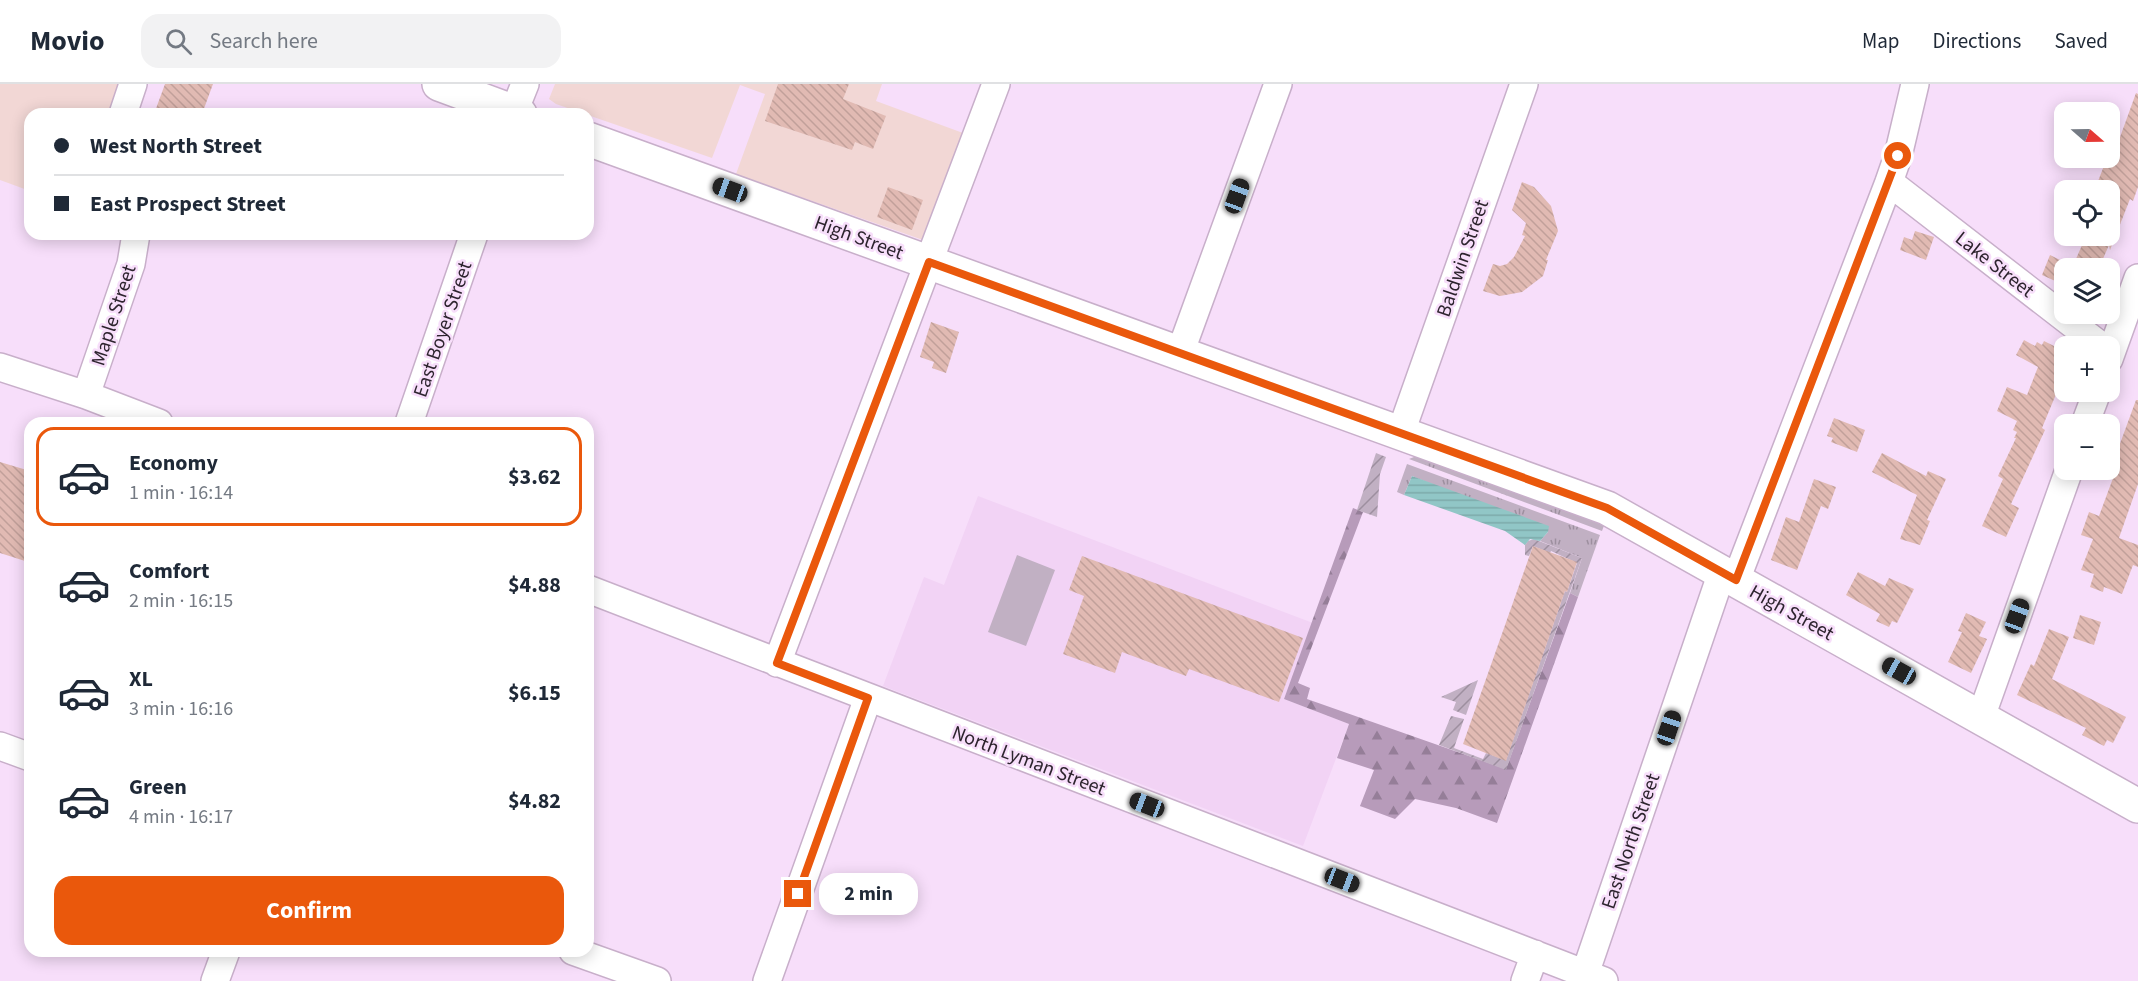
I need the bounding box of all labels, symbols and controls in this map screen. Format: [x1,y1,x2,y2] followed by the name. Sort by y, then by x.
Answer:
[141,14,561,68] search box
[30,21,105,61] text: Movio
[162,25,195,58] icon: search
[210,25,318,57] text: Search here
[1862,26,1900,56] text: Map
[1933,26,2021,56] text: Directions
[2054,26,2108,56] text: Saved
[2054,102,2120,168] north arrow
[2054,102,2120,480] map controls
[90,130,262,162] text: West North Street
[1884,142,1911,169] route start
[710,175,750,205] car
[1222,176,1252,216] car
[2054,180,2120,246] button: locate
[90,188,286,220] text: East Prospect Street
[1430,196,1496,321] street label: Baldwin Street
[810,209,907,267] street label: High Street
[1949,225,2040,305] street label: Lake Street
[407,257,479,401] street label: East Boyer Street
[2054,258,2120,324] button: layers
[84,261,144,369] street label: Maple Street
[2054,336,2120,402] button: +
[2054,414,2120,480] button: −
[129,447,218,479] text: Economy
[57,450,111,504] icon: car
[508,461,561,493] text: $3.62
[129,479,233,507] text: 1 min · 16:14
[129,555,210,587] text: Comfort
[57,558,111,612] icon: car
[508,569,561,601] text: $4.88
[1744,578,1839,648] street label: High Street
[129,587,233,615] text: 2 min · 16:15
[2002,596,2032,636] car
[1879,654,1919,688] car
[129,663,153,695] text: XL
[57,666,111,720] icon: car
[508,677,561,709] text: $6.15
[129,695,233,723] text: 3 min · 16:16
[1655,708,1683,748] car
[948,719,1110,803] street label: North Lyman Street
[1595,769,1667,913] street label: East North Street
[129,771,187,803] text: Green
[57,774,111,828] icon: car
[508,785,561,817] text: $4.82
[1127,790,1167,820] car
[129,803,233,831] text: 4 min · 16:17
[1322,865,1362,895] car
[819,873,918,915] callout: 2 min
[54,876,564,945] button: Confirm
[784,880,811,907] route end
[844,880,893,908] text: 2 min

